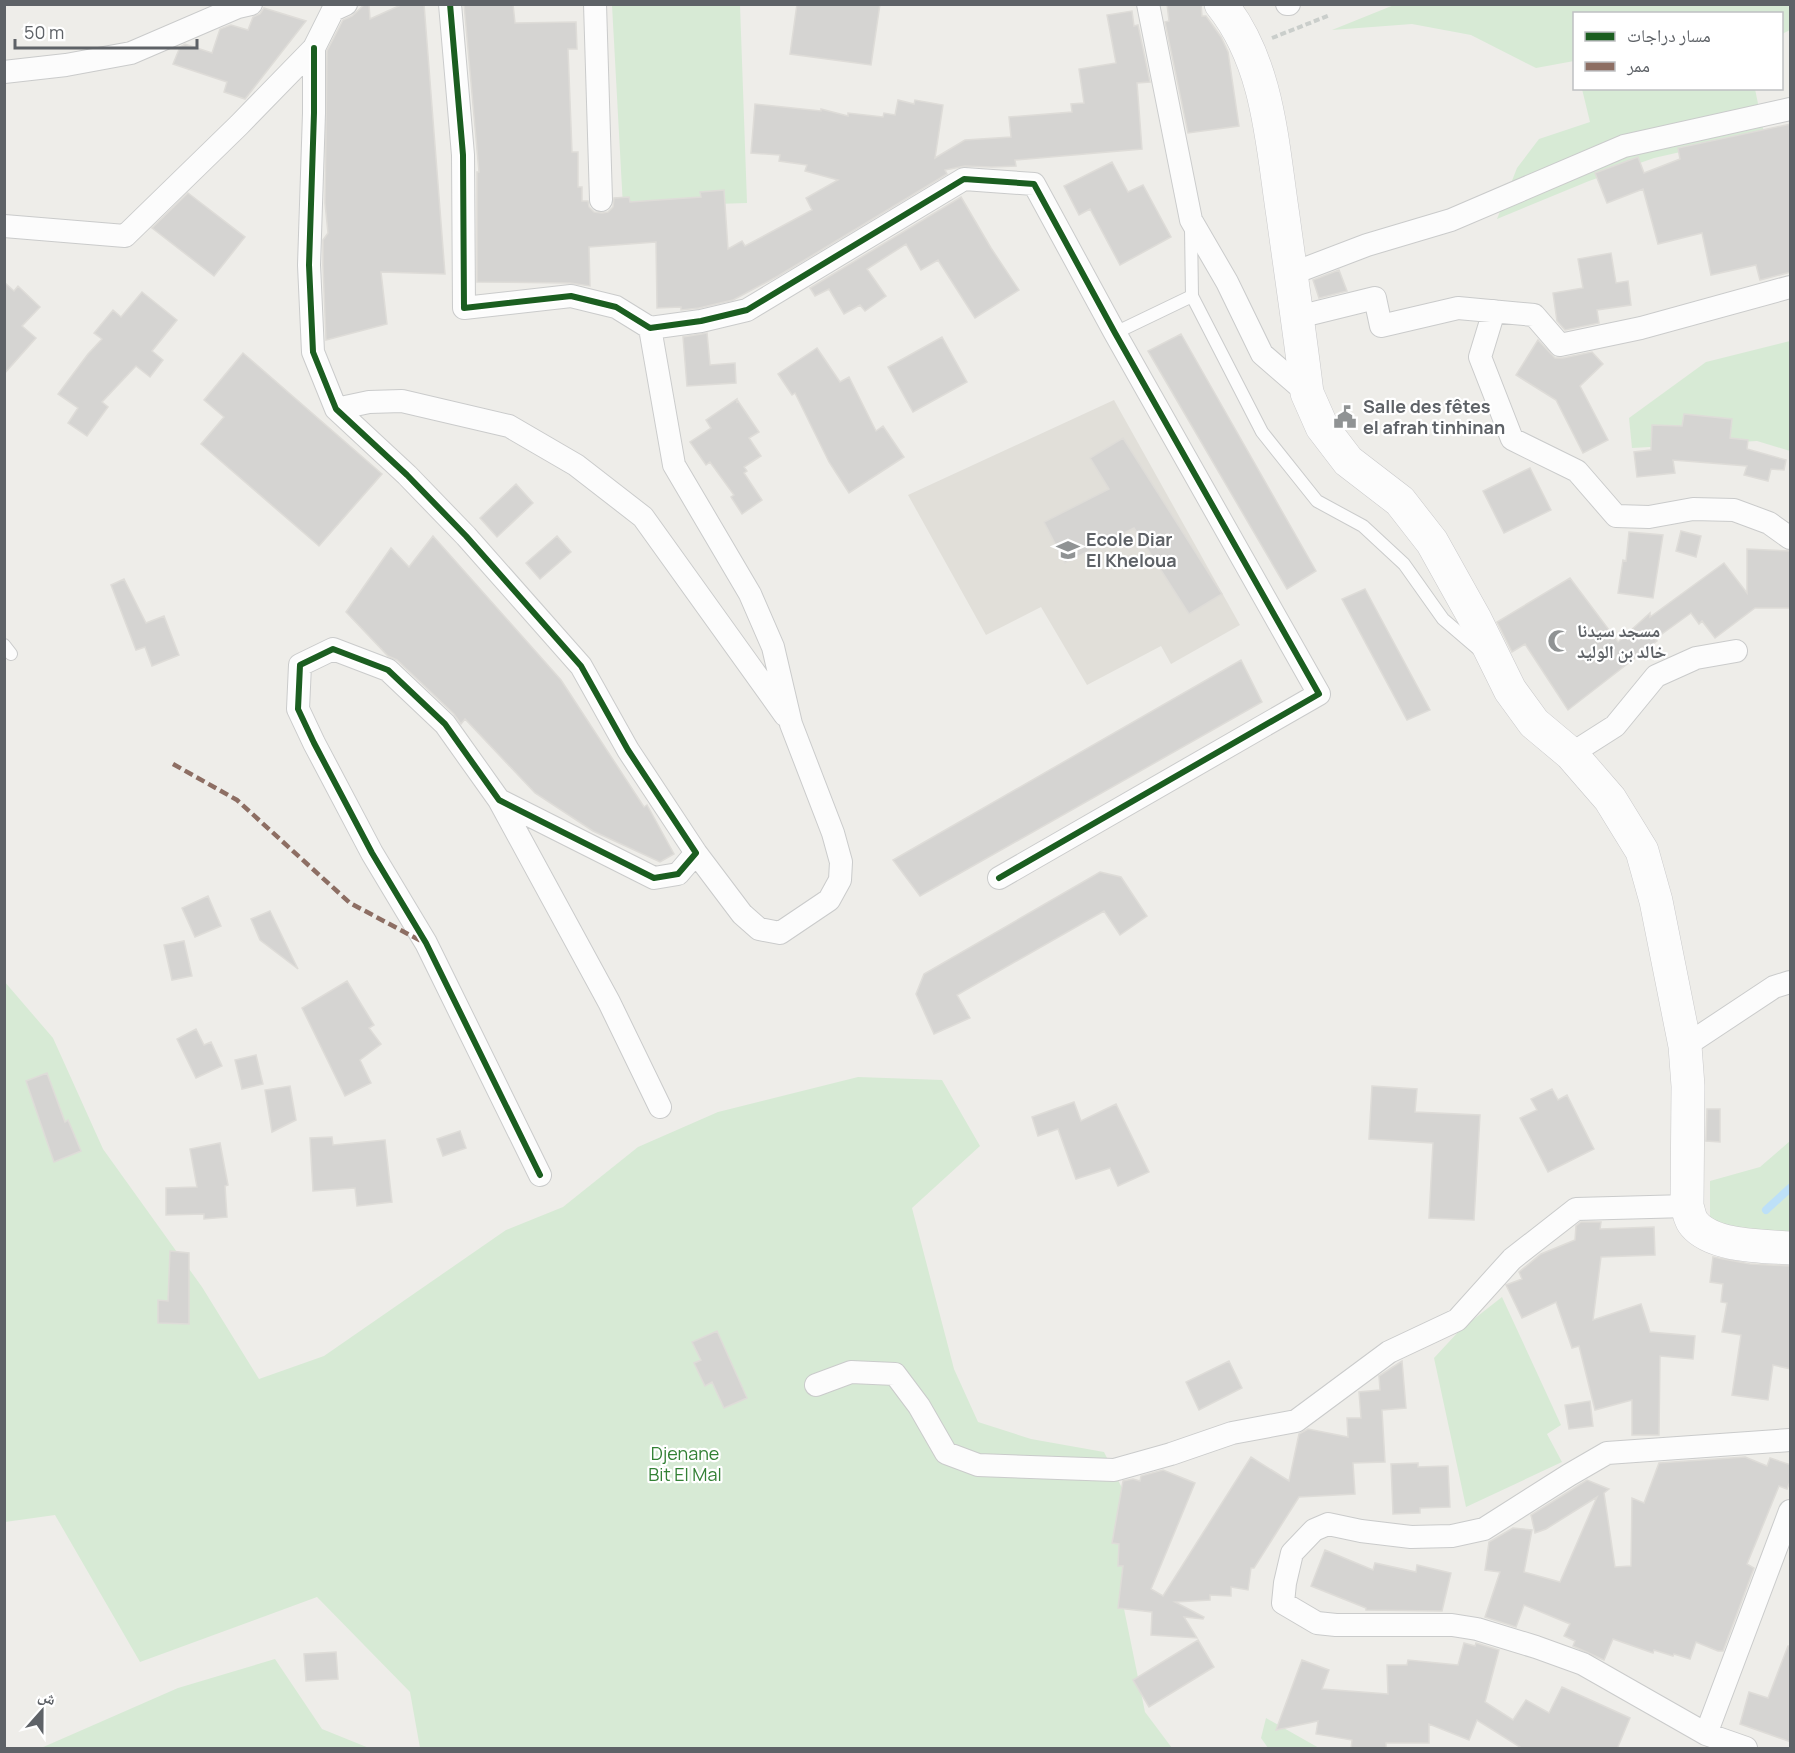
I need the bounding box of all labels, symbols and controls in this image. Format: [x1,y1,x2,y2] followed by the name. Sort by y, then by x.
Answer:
[15,12,196,50] scale bar
[1573,12,1783,90] legend
[24,20,64,44] text: 50 m
[1627,23,1711,47] text: مسار دراجات
[1626,53,1650,77] text: ممر
[1363,394,1505,439] place label: Salle des fêtes el afrah tinhinan
[1332,404,1358,430] public building icon: Salle des fêtes el afrah tinhinan
[1086,527,1177,572] place label: Ecole Diar El Kheloua
[1055,537,1081,563] school or university icon: Ecole Diar El Kheloua
[1577,618,1667,663] place label: مسجد سيدنا خالد بن الوليد
[1546,628,1572,654] mosque icon: مسجد سيدنا خالد بن الوليد
[648,1441,722,1486] park label: Djenane Bit El Mal
[12,1681,72,1741] north arrow
[36,1684,59,1710] text: ش

